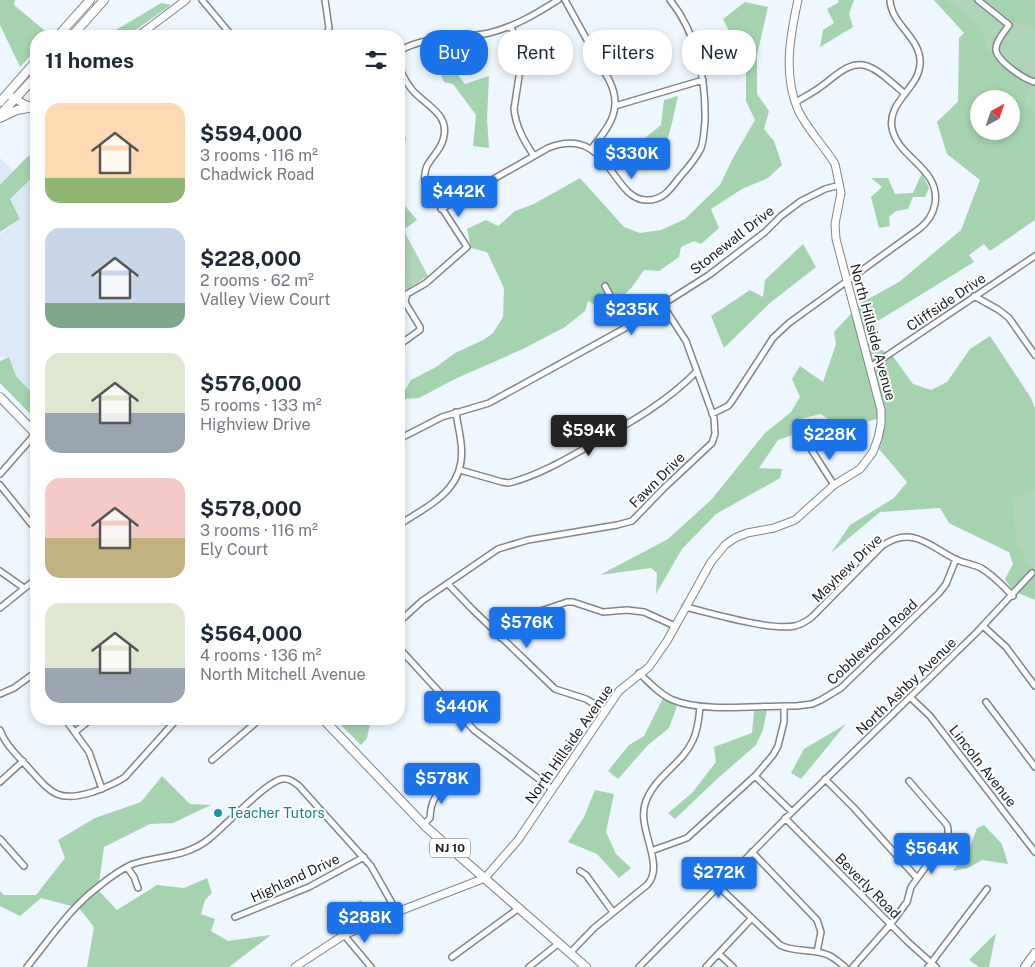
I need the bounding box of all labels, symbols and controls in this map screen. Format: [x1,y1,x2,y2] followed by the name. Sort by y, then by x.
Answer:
[420,30,488,75] chip: Buy
[498,30,573,75] chip: Rent
[583,30,672,75] chip: Filters
[682,30,756,75] chip: New
[362,46,390,74] icon: filters
[45,48,134,73] text: 11 homes
[970,90,1020,140] north arrow
[970,90,1020,140] map controls
[200,121,302,146] text: $594,000
[85,123,145,183] icon: home
[597,138,667,180] pin: $330K
[605,144,659,163] text: $330K
[200,146,318,165] text: 3 rooms · 116 m²
[200,165,314,184] text: Chadwick Road
[424,176,494,218] pin: $442K
[432,182,486,201] text: $442K
[687,202,777,278] street label: Stonewall Drive
[200,246,301,271] text: $228,000
[85,248,145,308] icon: home
[847,262,899,402] street label: North Hillside Avenue
[904,270,988,334] street label: Cliffside Drive
[200,271,314,290] text: 2 rooms · 62 m²
[200,290,331,309] text: Valley View Court
[597,294,667,336] pin: $235K
[605,300,659,319] text: $235K
[200,371,302,396] text: $576,000
[85,373,145,433] icon: home
[200,396,322,415] text: 5 rooms · 133 m²
[554,414,624,457] pin: $594K
[200,415,311,434] text: Highview Drive
[795,418,865,461] pin: $228K
[562,421,616,440] text: $594K
[803,425,857,444] text: $228K
[626,449,688,511] street label: Fawn Drive
[200,496,302,521] text: $578,000
[85,498,145,558] icon: home
[200,521,318,540] text: 3 rooms · 116 m²
[809,531,885,605] street label: Mayhew Drive
[200,540,268,559] text: Ely Court
[824,596,920,688] street label: Cobblewood Road
[492,606,562,649] pin: $576K
[500,613,554,632] text: $576K
[200,621,302,646] text: $564,000
[85,623,145,683] icon: home
[853,634,959,738] street label: North Ashby Avenue
[200,646,321,665] text: 4 rooms · 136 m²
[200,665,366,684] text: North Mitchell Avenue
[522,682,616,806] street label: North Hillside Avenue
[427,690,497,733] pin: $440K
[435,697,489,716] text: $440K
[946,722,1020,810] street label: Lincoln Avenue
[407,762,477,805] pin: $578K
[415,769,469,788] text: $578K
[228,805,325,821] place label: Teacher Tutors
[212,807,224,819] marker: Teacher Tutors
[897,832,967,875] pin: $564K
[430,838,470,858] road number: NJ 10
[905,839,959,858] text: $564K
[248,850,342,906] street label: Highland Drive
[832,850,904,922] street label: Beverly Road
[684,856,754,899] pin: $272K
[693,863,745,882] text: $272K
[330,902,400,944] pin: $288K
[338,908,392,927] text: $288K

